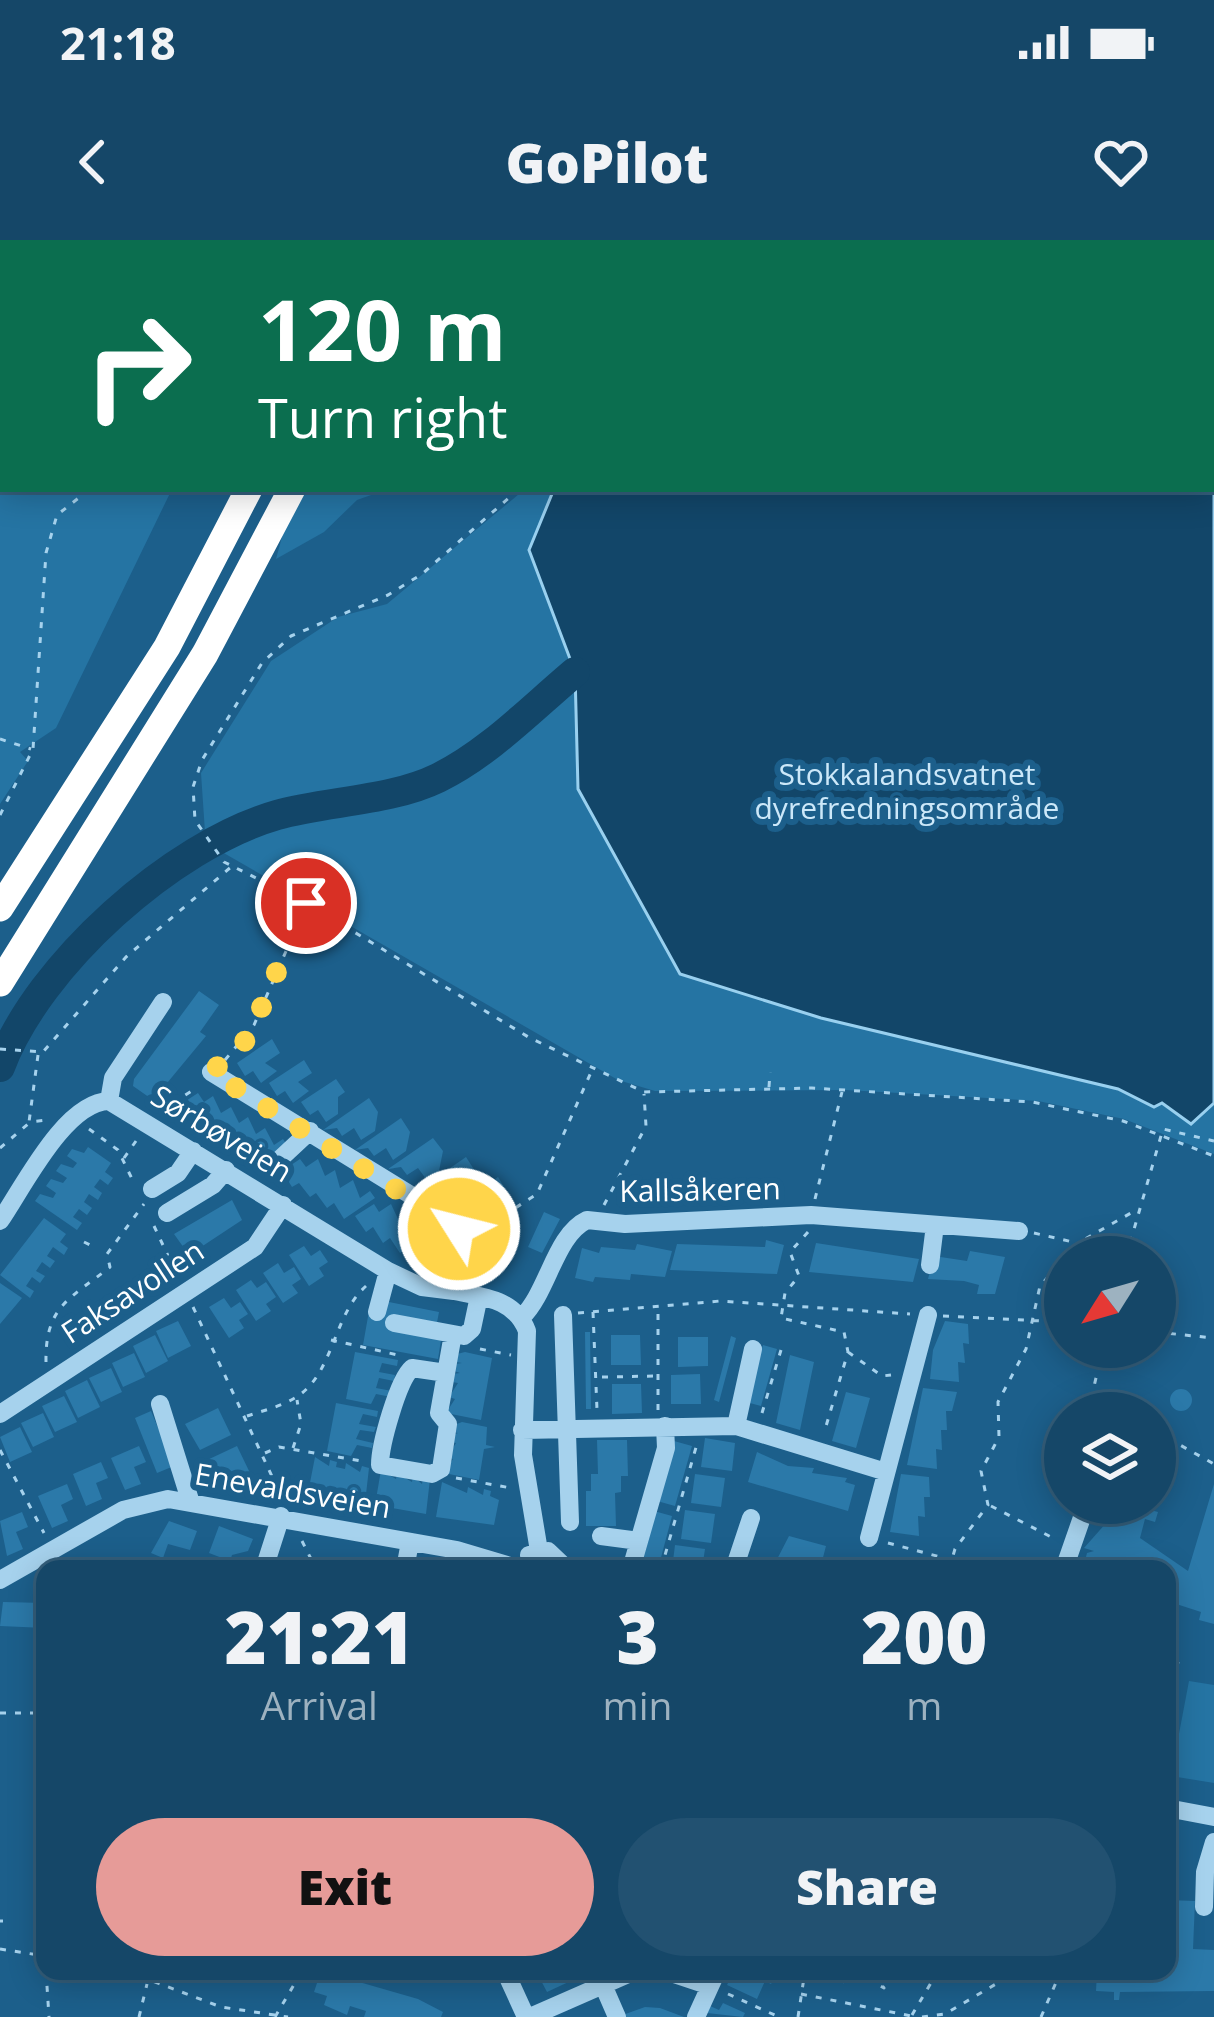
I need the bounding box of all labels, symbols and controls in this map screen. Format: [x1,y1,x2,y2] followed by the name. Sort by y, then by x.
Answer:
[60,12,176,73] text: 21:18
[506,125,708,199] text: GoPilot
[60,129,126,195] icon: back
[1088,129,1154,195] icon: heart
[258,271,506,386] text: 120 m
[60,288,216,444] icon: right
[258,380,507,454] text: Turn right
[755,753,1059,828] park label: Stokkalandsvatnet dyrefredningsområde
[255,852,357,954] pin
[273,870,339,936] icon: arrive
[144,1075,300,1191] street label: Sørbøveien
[396,1166,522,1292] position arrow
[619,1167,781,1211] street label: Kallsåkeren
[53,1230,211,1352] street label: Faksavollen
[1044,1236,1176,1368] north arrow
[1044,1236,1176,1524] map controls
[1044,1392,1176,1524] button: layers
[192,1453,394,1527] street label: Enevaldsveien
[225,1587,414,1685] text: 21:21
[616,1587,659,1685] text: 3
[861,1587,988,1685] text: 200
[261,1678,378,1731] text: Arrival
[603,1678,672,1731] text: min
[906,1678,942,1731] text: m
[96,1818,594,1956] button: Exit
[618,1818,1116,1956] button: Share

